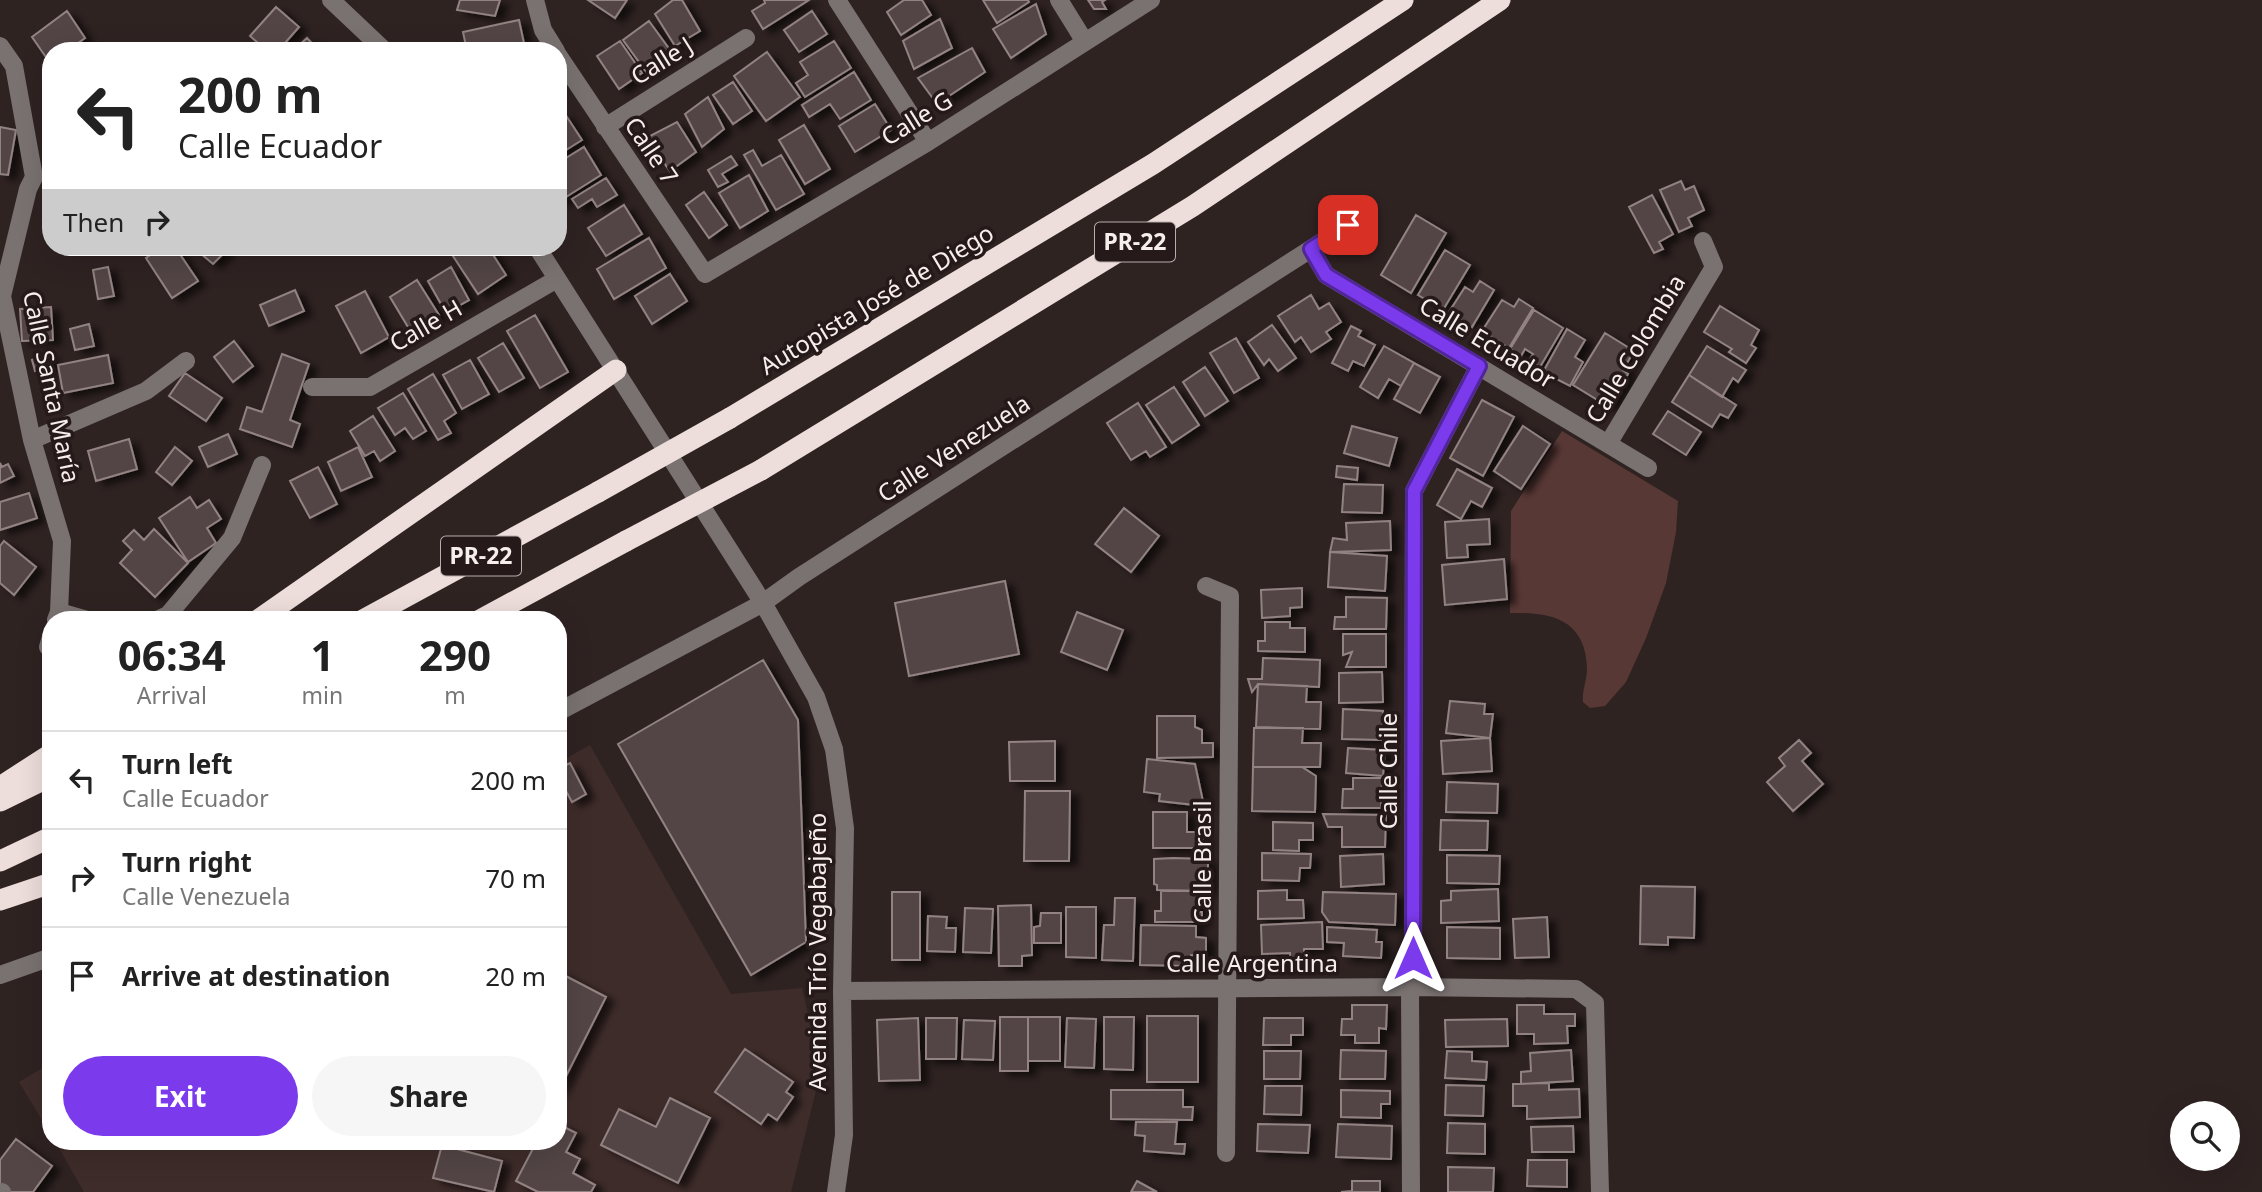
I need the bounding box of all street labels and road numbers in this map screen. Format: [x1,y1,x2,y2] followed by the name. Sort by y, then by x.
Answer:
[624,28,699,92] street label: Calle J
[874,83,958,152] street label: Calle G
[618,110,687,190] street label: Calle 7
[753,216,999,382] street label: Autopista José de Diego
[1095,222,1175,262] road number: PR-22
[1577,268,1692,429] street label: Calle Colombia
[16,288,89,486] street label: Calle Santa María
[1414,288,1562,395] street label: Calle Ecuador
[383,291,468,359] street label: Calle H
[871,386,1036,509] street label: Calle Venezuela
[441,536,521,576] road number: PR-22
[1371,713,1404,829] street label: Calle Chile
[1185,800,1218,924] street label: Calle Brasil
[800,813,833,1091] street label: Avenida Trío Vegabajeño
[1166,946,1338,979] street label: Calle Argentina

